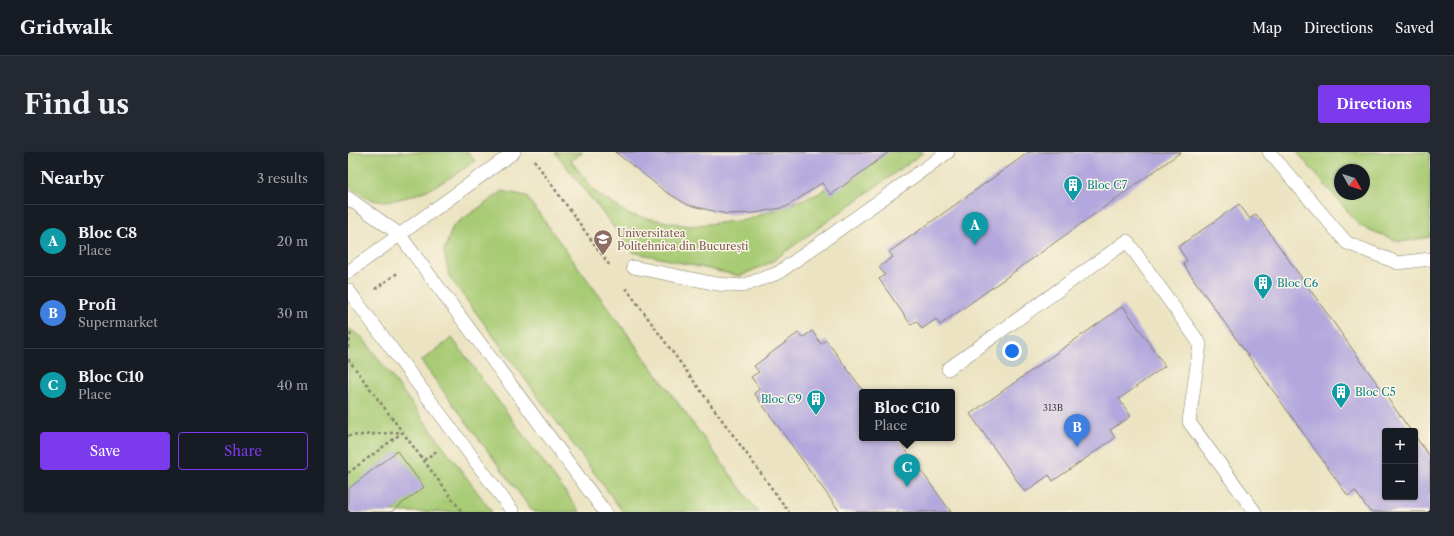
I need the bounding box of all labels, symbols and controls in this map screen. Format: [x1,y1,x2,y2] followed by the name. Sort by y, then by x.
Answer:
[20,16,113,39] text: Gridwalk
[1252,19,1282,37] text: Map
[1304,19,1373,37] text: Directions
[1395,19,1434,37] text: Saved
[1318,85,1430,123] button: Directions
[24,87,129,121] text: Find us
[1334,164,1370,200] north arrow
[40,168,104,188] text: Nearby
[257,170,308,186] text: 3 results
[1062,174,1084,202] building icon: Bloc C7
[1087,178,1128,192] place label: Bloc C7
[962,212,988,245] pin: A
[78,223,137,242] text: Bloc C8
[617,226,749,253] place label: Universitatea Politehnica din București
[592,228,614,256] school or university icon: Universitatea Politehnica din București
[48,233,58,249] text: A
[277,233,308,249] text: 20 m
[78,242,111,258] text: Place
[1252,272,1274,300] building icon: Bloc C6
[1277,276,1319,290] place label: Bloc C6
[78,295,116,314] text: Profi
[48,305,58,321] text: B
[277,305,308,321] text: 30 m
[78,314,158,330] text: Supermarket
[1002,341,1022,361] your location
[78,367,144,386] text: Bloc C10
[48,377,58,393] text: C
[277,377,308,393] text: 40 m
[1330,381,1352,409] building icon: Bloc C5
[1355,385,1396,399] place label: Bloc C5
[78,386,111,402] text: Place
[805,388,827,416] building icon: Bloc C9
[859,389,955,441] popup
[761,392,802,406] place label: Bloc C9
[874,398,940,417] text: Bloc C10
[1043,402,1063,413] house number: 313B
[1064,414,1090,447] pin: B
[874,417,907,433] text: Place
[1382,428,1418,500] map controls
[1382,428,1418,464] button: +
[40,432,170,470] button: Save
[178,432,308,470] button: Share
[894,454,920,487] pin: C
[1382,464,1418,500] button: −

